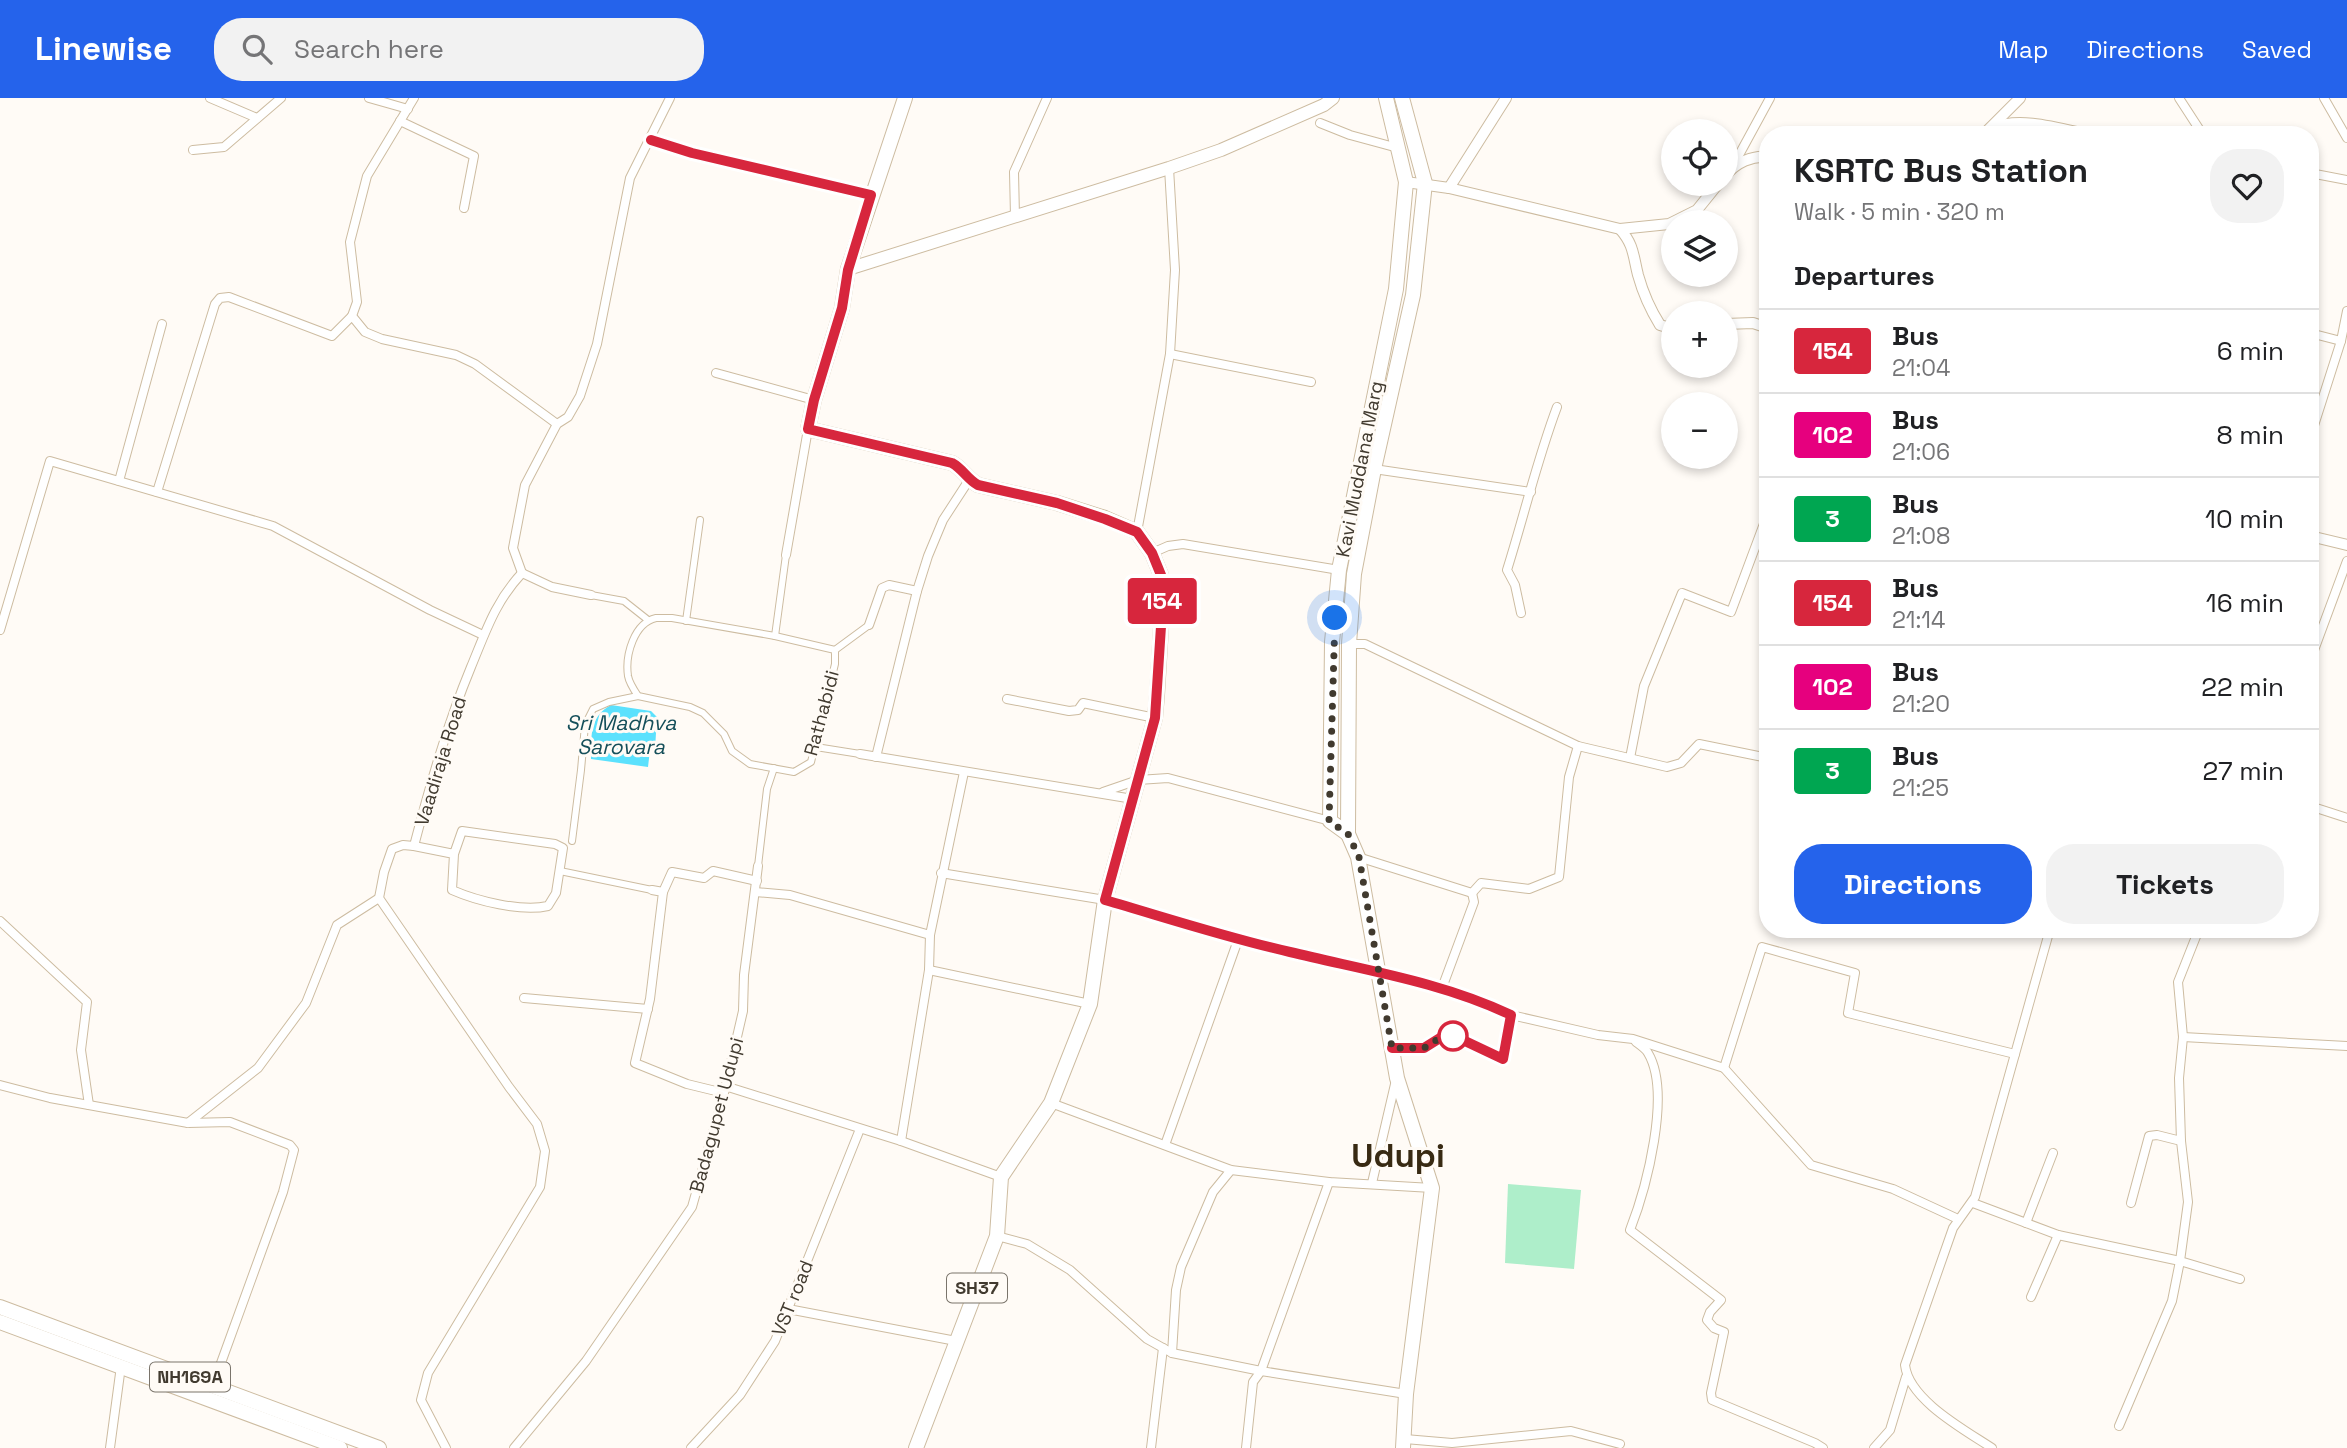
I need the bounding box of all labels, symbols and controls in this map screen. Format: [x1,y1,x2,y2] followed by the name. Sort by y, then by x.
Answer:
[214,18,704,81] search box
[35,28,172,70] text: Linewise
[238,30,276,68] icon: search
[294,32,444,66] text: Search here
[1998,34,2048,65] text: Map
[2086,34,2204,65] text: Directions
[2242,34,2312,65] text: Saved
[1661,119,1738,469] map controls
[1661,119,1738,196] button: locate
[2210,149,2284,223] button: heart
[1794,150,2088,192] text: KSRTC Bus Station
[1794,197,2005,227] text: Walk · 5 min · 320 m
[1661,210,1738,287] button: layers
[1794,259,1935,293] text: Departures
[1661,301,1738,378] button: +
[1892,319,1939,353] text: Bus
[2217,334,2284,368] text: 6 min
[1812,335,1853,366] text: 154
[1892,353,1950,383] text: 21:04
[1330,379,1389,559] street label: Kavi Muddana Marg
[1661,392,1738,469] button: −
[1892,403,1939,437] text: Bus
[2216,418,2284,452] text: 8 min
[1812,419,1853,450] text: 102
[1892,437,1950,467] text: 21:06
[1892,487,1939,521] text: Bus
[2205,502,2284,536] text: 10 min
[1825,503,1840,534] text: 3
[1892,521,1950,551] text: 21:08
[1892,571,1939,605] text: Bus
[1122,578,1202,624] line badge: 154
[1142,585,1182,616] text: 154
[2206,586,2284,620] text: 16 min
[1812,587,1853,618] text: 154
[1317,600,1352,635] your location
[1892,605,1945,635] text: 21:14
[1892,655,1939,689] text: Bus
[798,668,845,759] street label: Rathabidi
[2201,670,2284,704] text: 22 min
[1812,671,1853,702] text: 102
[1892,689,1950,719] text: 21:20
[409,693,472,829] street label: Vaadiraja Road
[566,709,677,760] water label: Sri Madhva Sarovara
[1892,739,1939,773] text: Bus
[2203,754,2284,788] text: 27 min
[1825,755,1840,786] text: 3
[1892,773,1949,803] text: 21:25
[1794,844,2032,924] button: Directions
[2046,844,2284,924] button: Tickets
[1438,1021,1468,1051] unlabelled marker
[684,1035,749,1196] street label: Badagupet Udupi
[1351,1135,1445,1177] district label: Udupi
[766,1257,819,1340] street label: VST road
[947,1274,1007,1302] road number: SH37
[150,1362,230,1392] road number: NH169A

